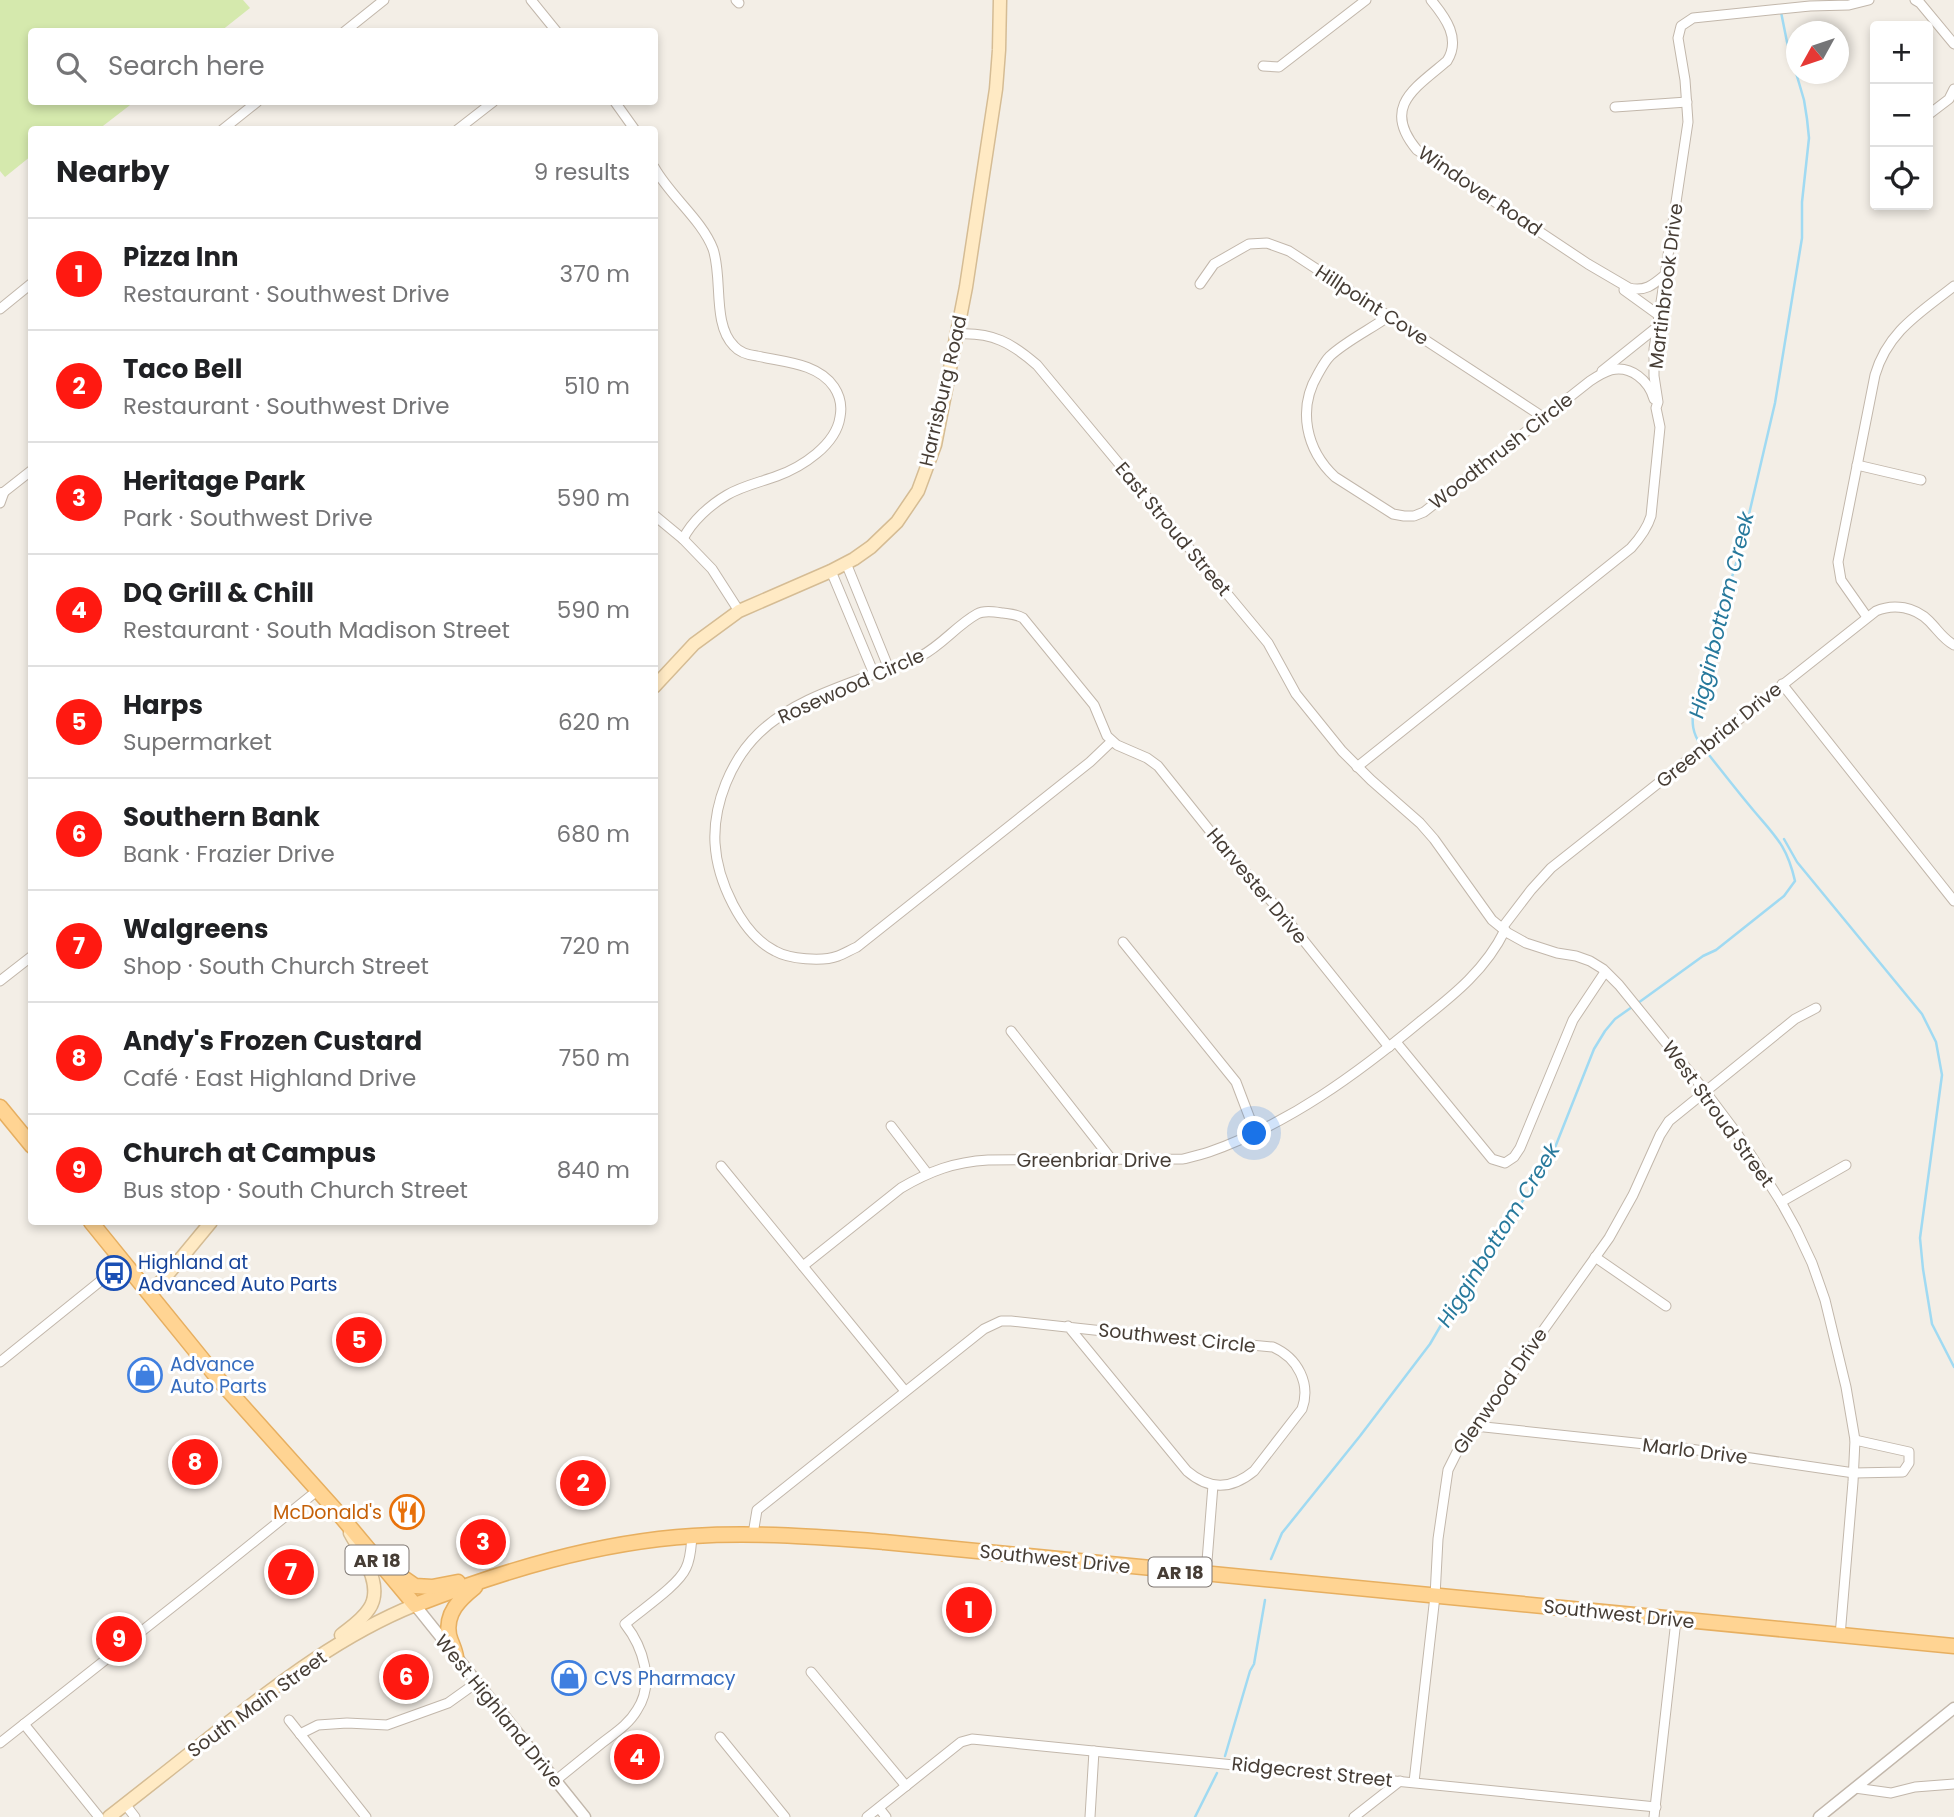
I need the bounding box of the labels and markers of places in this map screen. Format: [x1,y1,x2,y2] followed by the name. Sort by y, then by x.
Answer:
[138,1249,337,1298] place label: Highland at Advanced Auto Parts
[95,1254,133,1292] bus stop icon: Highland at Advanced Auto Parts
[336,1314,382,1366] pin: 5
[170,1351,267,1400] place label: Advance Auto Parts
[126,1356,164,1394] shop icon: Advance Auto Parts
[172,1436,218,1488] pin: 8
[560,1457,606,1509] pin: 2
[388,1493,426,1531] restaurant icon: McDonald's
[273,1499,382,1526] place label: McDonald's
[460,1516,506,1568] pin: 3
[268,1546,314,1598] pin: 7
[946,1584,992,1636] pin: 1
[96,1613,142,1665] pin: 9
[383,1651,429,1703] pin: 6
[550,1659,588,1697] shop icon: CVS Pharmacy
[594,1665,736,1692] place label: CVS Pharmacy
[614,1731,660,1783] pin: 4

